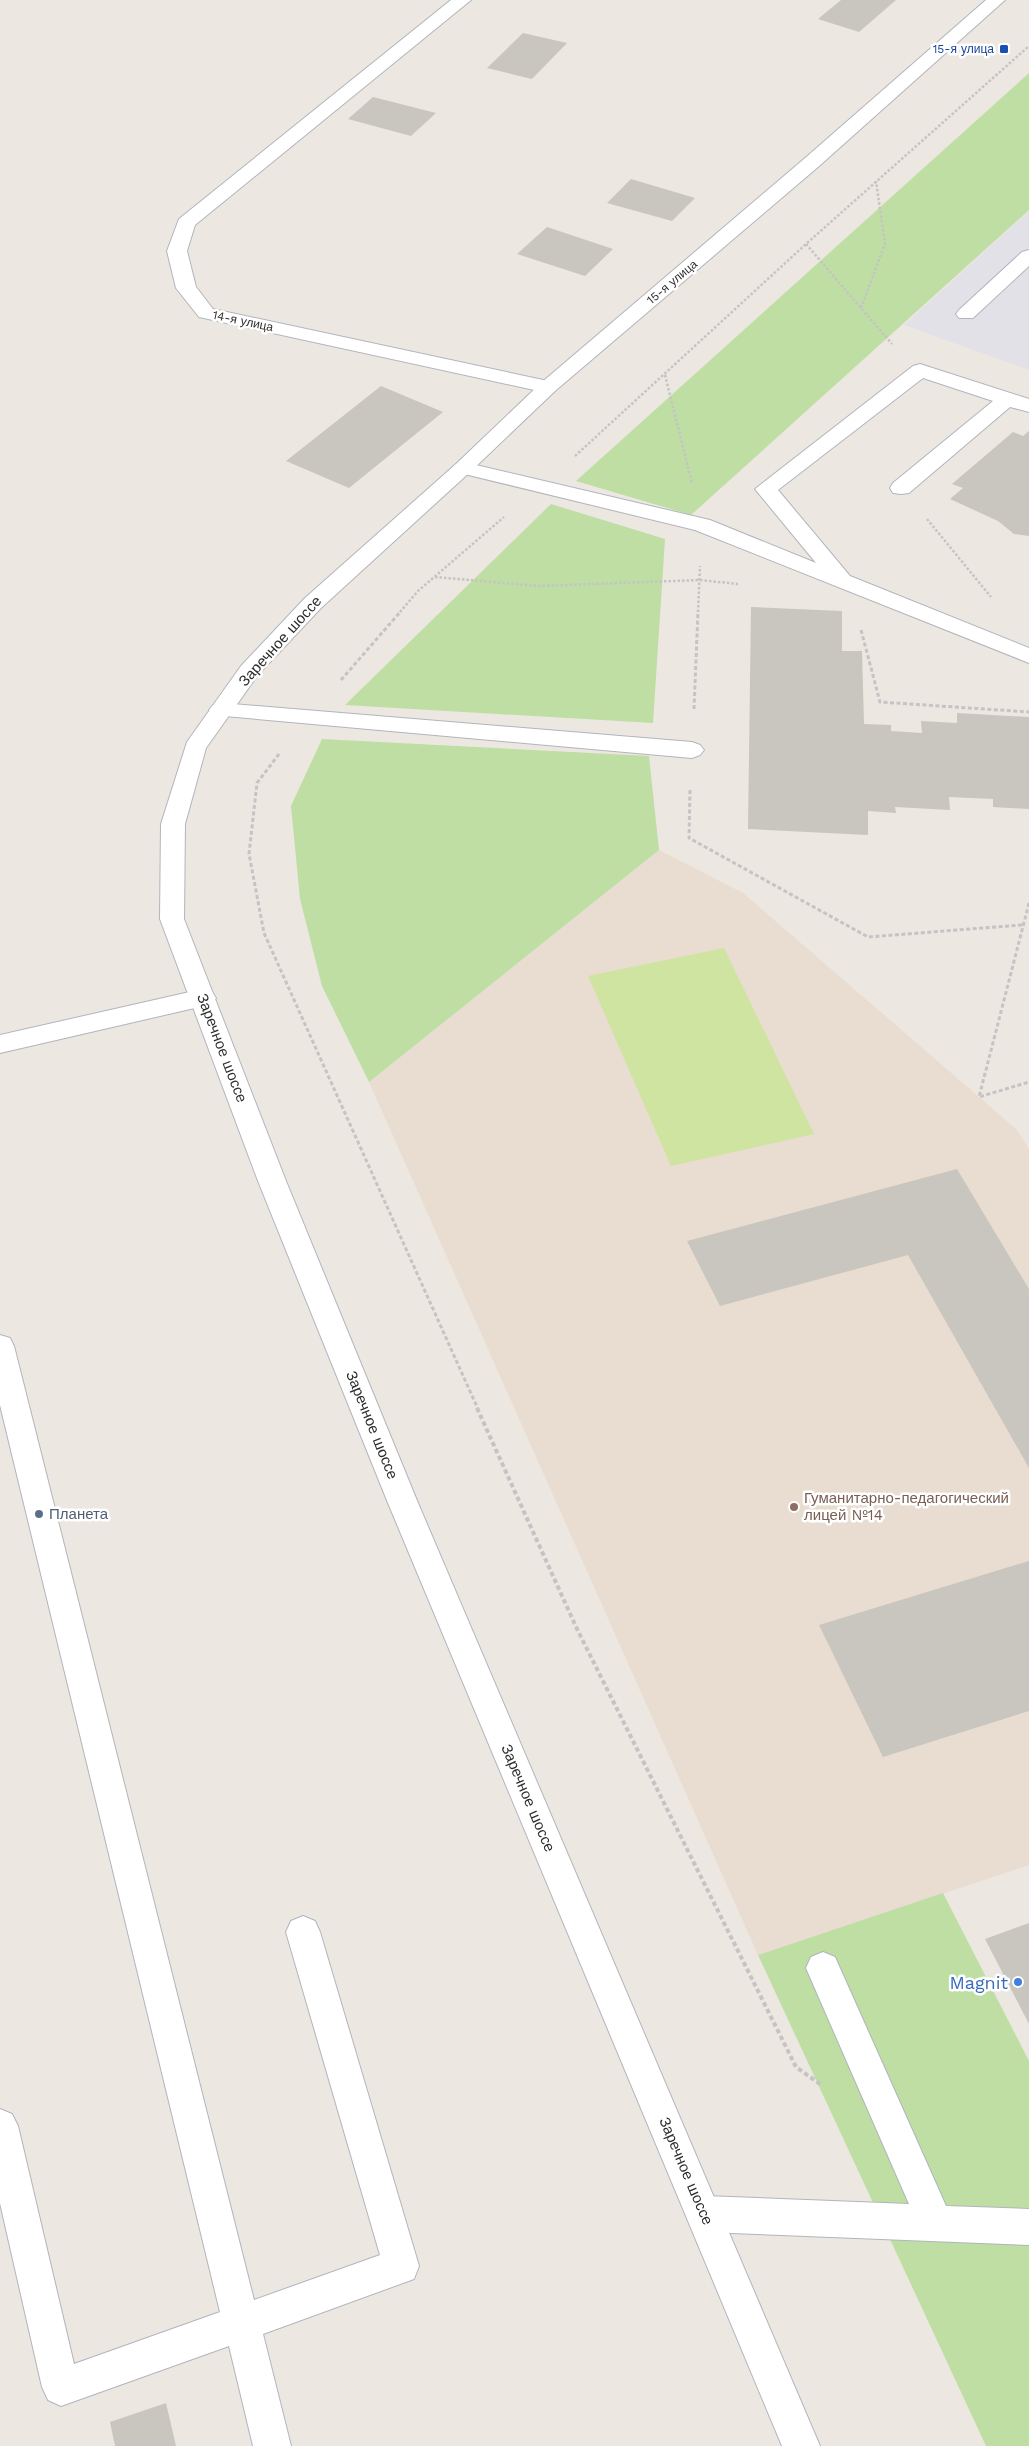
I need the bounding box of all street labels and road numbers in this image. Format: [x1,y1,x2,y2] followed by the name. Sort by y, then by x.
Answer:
[644,257,700,307] street label: 15-я улица
[211,308,275,334] street label: 14-я улица
[235,592,325,690] street label: Заречное шоссе
[193,991,251,1105] street label: Заречное шоссе
[342,1368,402,1482] street label: Заречное шоссе
[497,1741,559,1855] street label: Заречное шоссе
[655,2114,717,2228] street label: Заречное шоссе

